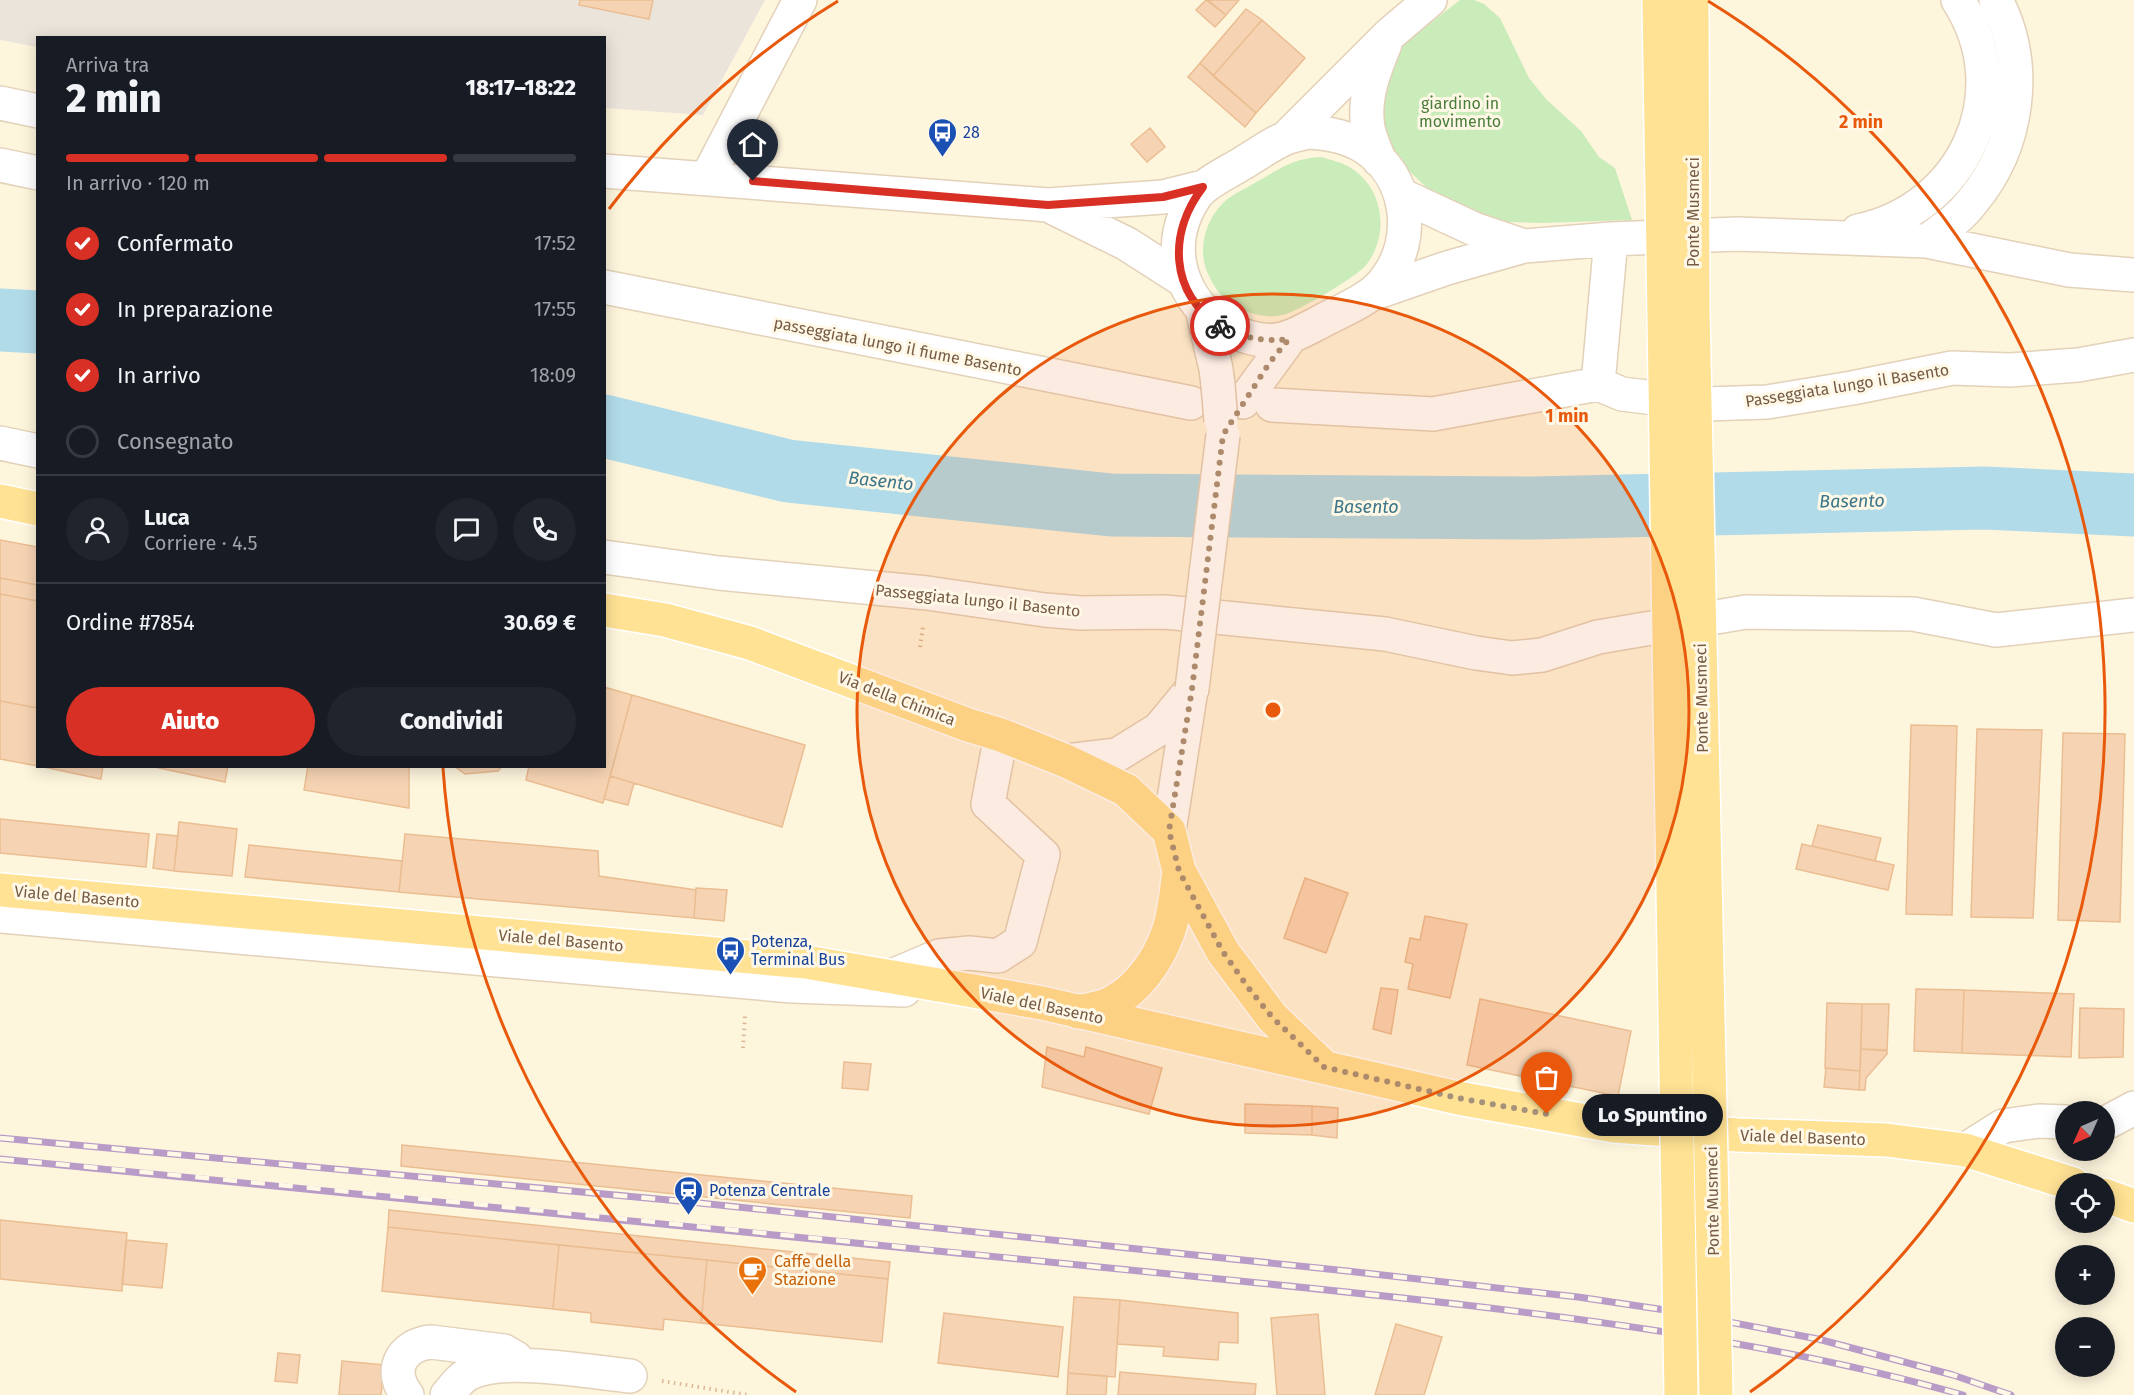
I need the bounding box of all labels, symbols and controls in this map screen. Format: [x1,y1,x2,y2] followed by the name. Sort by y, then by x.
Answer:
[66,53,149,77] text: Arriva tra
[466,74,576,101] text: 18:17–18:22
[66,76,162,122] text: 2 min
[1419,94,1501,131] park label: giardino in movimento
[1839,111,1883,133] text: 2 min
[926,116,958,158] bus stop icon: 28
[727,119,778,181] pin
[963,123,980,142] place label: 28
[736,128,769,161] icon: home
[1684,157,1703,267] street label: Ponte Musmeci
[66,171,210,195] text: In arrivo · 120 m
[66,227,99,260] icon: check
[117,230,234,257] text: Confermato
[534,231,576,255] text: 17:52
[66,293,99,326] icon: check
[117,296,273,323] text: In preparazione
[1190,296,1250,356] courier
[534,297,576,321] text: 17:55
[1204,310,1237,343] icon: bike
[772,313,1024,380] street label: passeggiata lungo il fiume Basento
[66,359,99,392] icon: check
[1744,360,1950,411] street label: Passeggiata lungo il Basento
[117,362,201,389] text: In arrivo
[530,363,576,387] text: 18:09
[1545,405,1589,427] text: 1 min
[117,428,234,455] text: Consegnato
[847,467,915,495] water label: Basento
[1819,489,1885,513] water label: Basento
[1333,496,1399,518] water label: Basento
[66,498,129,561] button: person
[435,498,498,561] button: chat
[513,498,576,561] button: phone
[144,504,190,531] text: Luca
[144,531,258,555] text: Corriere · 4.5
[874,580,1081,621] street label: Passeggiata lungo il Basento
[66,609,195,636] text: Ordine #7854
[504,609,576,636] text: 30.69 €
[1691,643,1712,753] street label: Ponte Musmeci
[836,667,958,730] street label: Via della Chimica
[66,687,315,756] button: Aiuto
[327,687,576,756] button: Condividi
[1263,700,1283,720] centre of rings
[14,882,140,911] street label: Viale del Basento
[498,926,624,955] street label: Viale del Basento
[751,932,845,969] place label: Potenza, Terminal Bus
[714,934,746,976] bus stop icon: Potenza, Terminal Bus
[979,983,1105,1028] street label: Viale del Basento
[1521,1052,1572,1114] pin
[1530,1061,1563,1094] icon: bag
[1583,1093,1724,1135] callout: Lo Spuntino
[2055,1101,2115,1161] north arrow
[2055,1101,2115,1377] map controls
[1598,1103,1707,1127] text: Lo Spuntino
[1740,1126,1866,1149] street label: Viale del Basento
[1702,1146,1723,1256] street label: Ponte Musmeci
[2055,1173,2115,1233] button: locate
[672,1174,704,1216] station icon: Potenza Centrale
[709,1181,831,1200] place label: Potenza Centrale
[2055,1245,2115,1305] button: +
[774,1252,851,1289] place label: Caffe della Stazione
[737,1254,769,1296] cafe icon: Caffe della Stazione
[2055,1317,2115,1377] button: −

